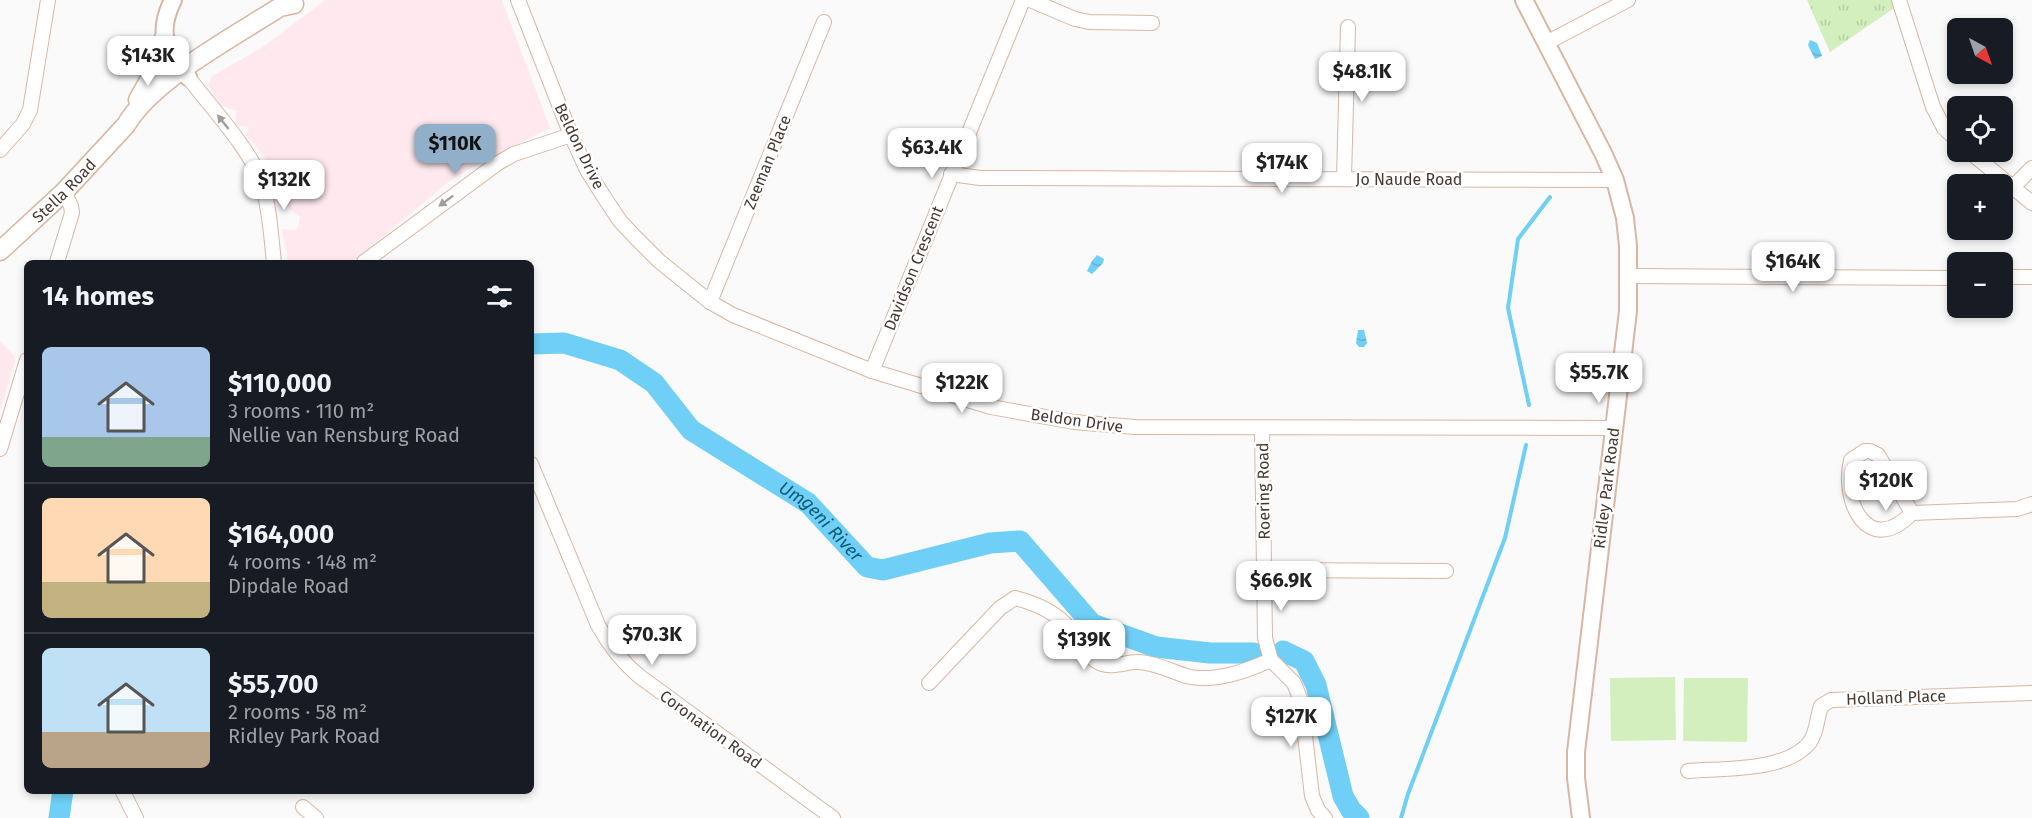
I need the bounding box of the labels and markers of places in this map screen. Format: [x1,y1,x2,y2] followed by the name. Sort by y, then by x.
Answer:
[106,36,190,87] pin: $143K
[1313,52,1411,103] pin: $48.1K
[413,124,497,175] pin: $110K
[883,128,981,179] pin: $63.4K
[1240,143,1324,194] pin: $174K
[242,160,326,211] pin: $132K
[1751,242,1835,293] pin: $164K
[1550,353,1648,404] pin: $55.7K
[920,363,1004,414] pin: $122K
[1844,461,1928,512] pin: $120K
[1232,561,1330,612] pin: $66.9K
[603,615,701,666] pin: $70.3K
[1042,620,1126,671] pin: $139K
[1249,697,1333,748] pin: $127K

